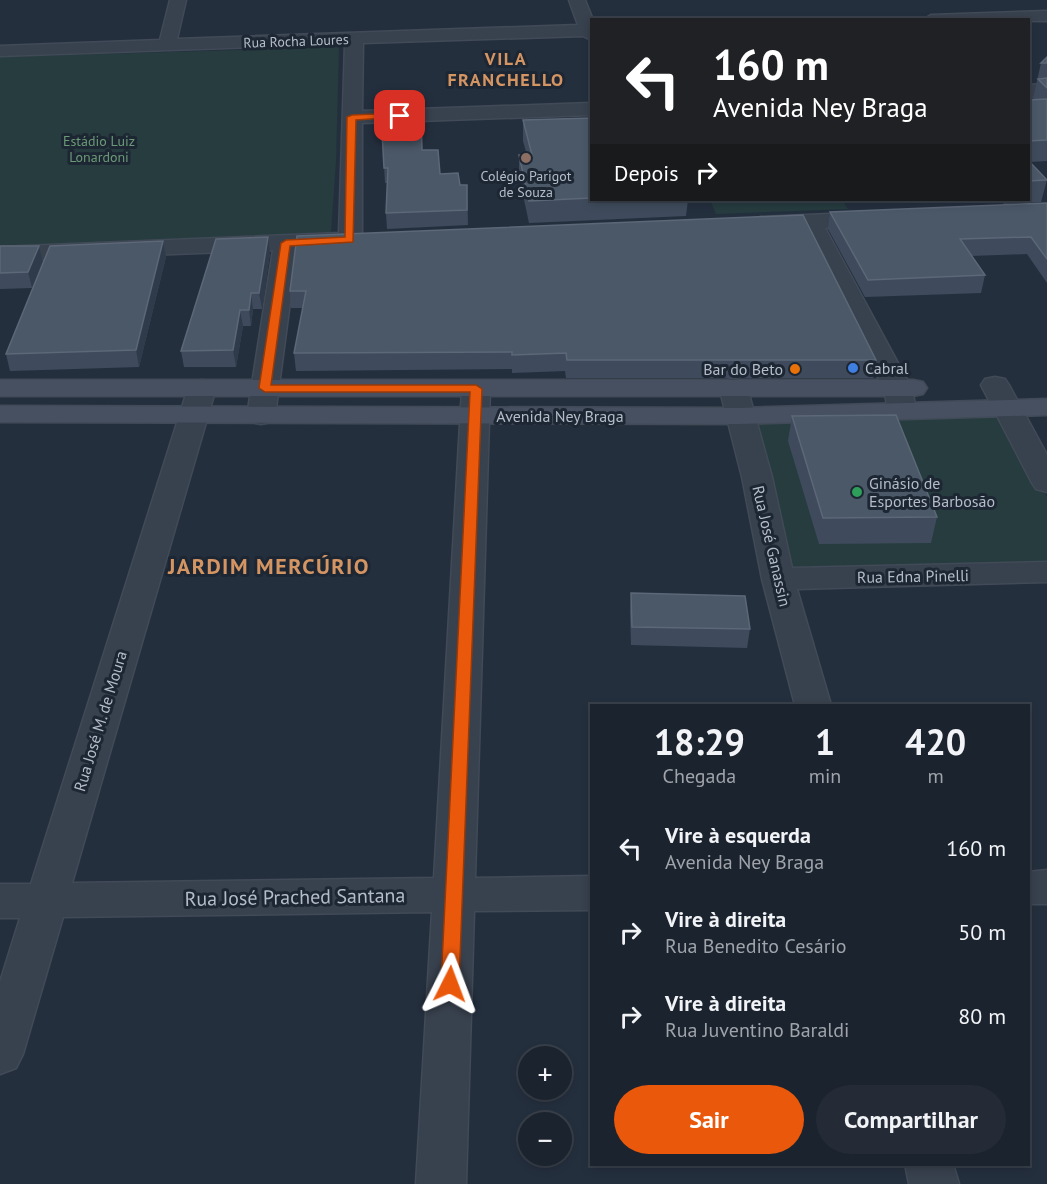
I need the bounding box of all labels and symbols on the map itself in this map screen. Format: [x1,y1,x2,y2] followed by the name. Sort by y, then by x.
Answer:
[243,30,349,52] street label: Rua Rocha Loures
[447,47,565,91] district label: VILA FRANCHELLO
[374,90,425,141] pin
[63,132,135,166] park label: Estádio Luiz Lonardoni
[519,151,533,165] marker: Colégio Parigot de Souza
[480,167,572,201] place label: Colégio Parigot de Souza
[865,358,909,378] place label: Cabral
[703,359,783,379] place label: Bar do Beto
[846,361,860,375] marker: Cabral
[788,362,802,376] marker: Bar do Beto
[496,406,624,426] street label: Avenida Ney Braga
[869,473,995,511] place label: Ginásio de Esportes Barbosão
[748,484,796,608] street label: Rua José Ganassin
[850,485,864,499] marker: Ginásio de Esportes Barbosão
[167,552,370,580] district label: JARDIM MERCÚRIO
[857,565,969,587] street label: Rua Edna Pinelli
[69,648,131,794] street label: Rua José M. de Moura
[184,882,406,912] street label: Rua José Prached Santana
[418,952,482,1016] position arrow

